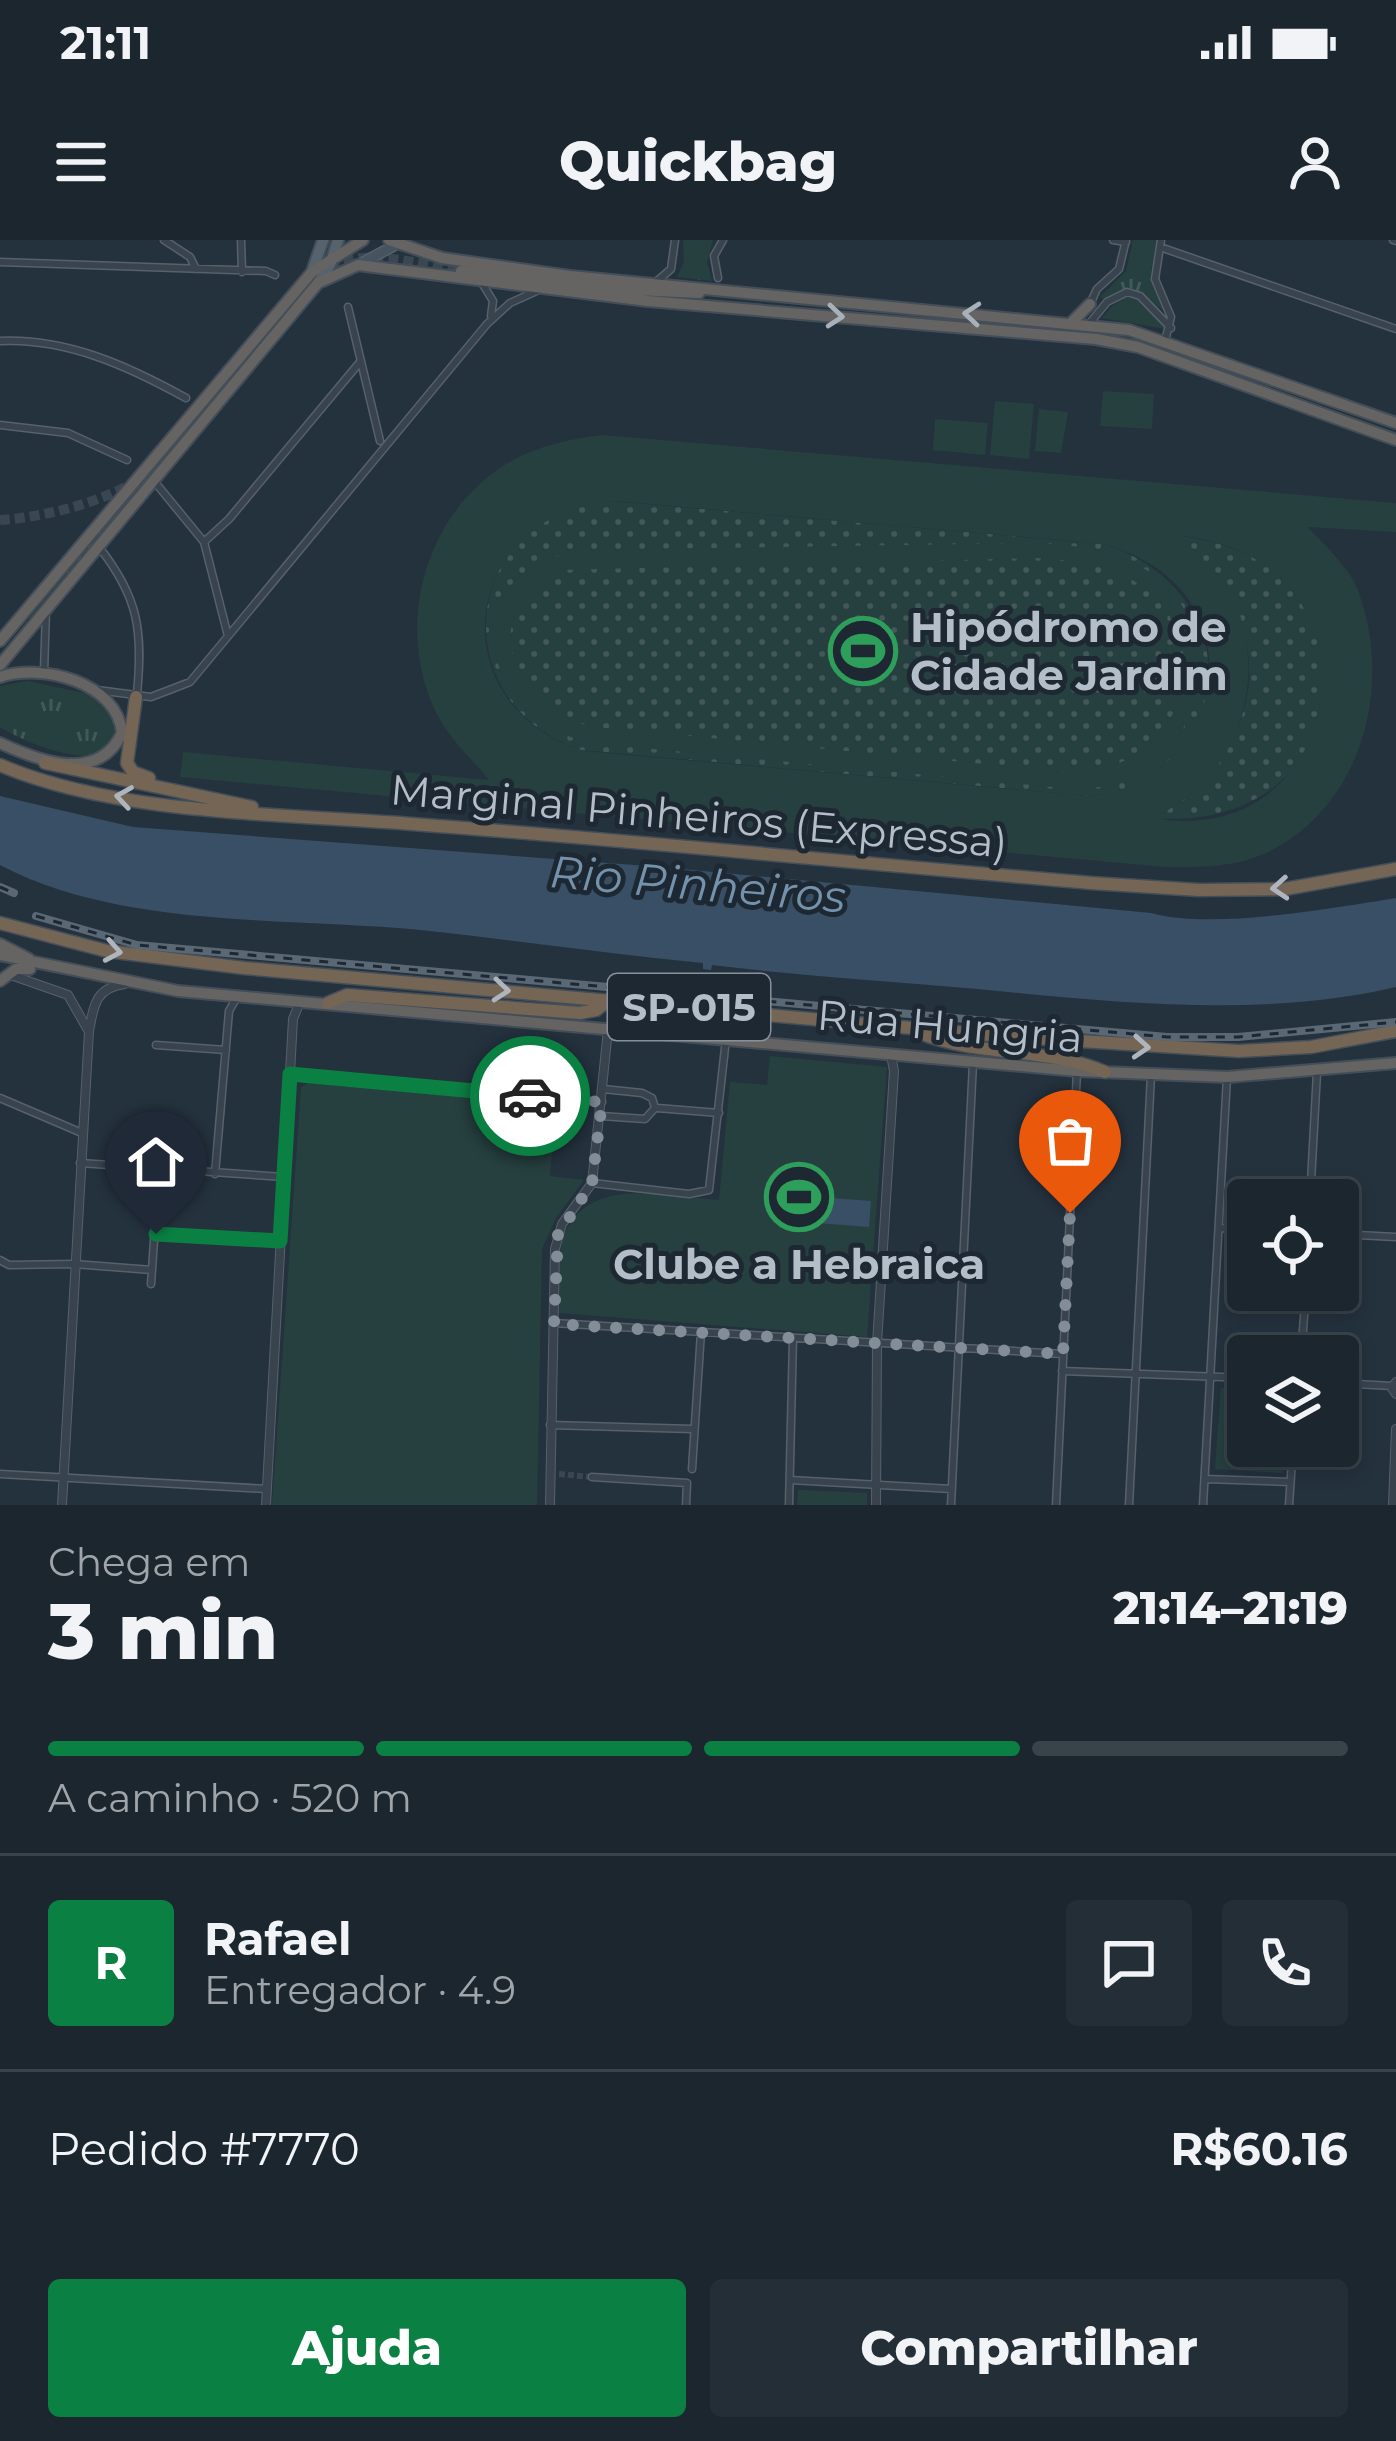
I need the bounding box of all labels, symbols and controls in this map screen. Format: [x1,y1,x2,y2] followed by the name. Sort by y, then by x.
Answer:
[60,15,151,70] text: 21:11
[48,129,114,195] icon: menu
[559,129,837,195] text: Quickbag
[1282,129,1348,195] icon: person
[962,302,981,327] one-way arrow
[826,303,845,328] one-way arrow
[910,601,1228,701] place label: Hipódromo de Cidade Jardim
[828,616,898,686] sports icon: Hipódromo de Cidade Jardim
[388,763,1010,869] street label: Marginal Pinheiros (Expressa)
[115,785,135,810] one-way arrow
[548,843,848,924] water label: Rio Pinheiros
[1270,875,1289,901] one-way arrow
[103,938,123,963] one-way arrow
[608,974,770,1040] road number: SP-015
[492,976,511,1002] one-way arrow
[815,988,1085,1064] street label: Rua Hungria
[1132,1033,1151,1059] one-way arrow
[470,1036,590,1156] courier
[497,1063,563,1129] icon: car
[1019,1090,1121,1213] pin
[1037,1108,1103,1174] icon: bag
[105,1111,207,1234] pin
[123,1129,189,1195] icon: home
[764,1162,834,1232] sports icon: Clube a Hebraica
[1227,1179,1359,1467] map controls
[1227,1179,1359,1311] button: locate
[613,1238,985,1290] place label: Clube a Hebraica
[1227,1335,1359,1467] button: layers
[48,1538,250,1586] text: Chega em
[1113,1580,1348,1635] text: 21:14–21:19
[48,1583,278,1679] text: 3 min
[48,1774,412,1822] text: A caminho · 520 m
[1066,1900,1192,2026] button: chat
[1222,1900,1348,2026] button: phone
[204,1911,351,1966] text: Rafael
[94,1935,128,1990] text: R
[204,1966,516,2014] text: Entregador · 4.9
[48,2121,360,2176] text: Pedido #7770
[1170,2121,1348,2176] text: R$60.16
[48,2279,686,2417] button: Ajuda
[710,2279,1348,2417] button: Compartilhar

